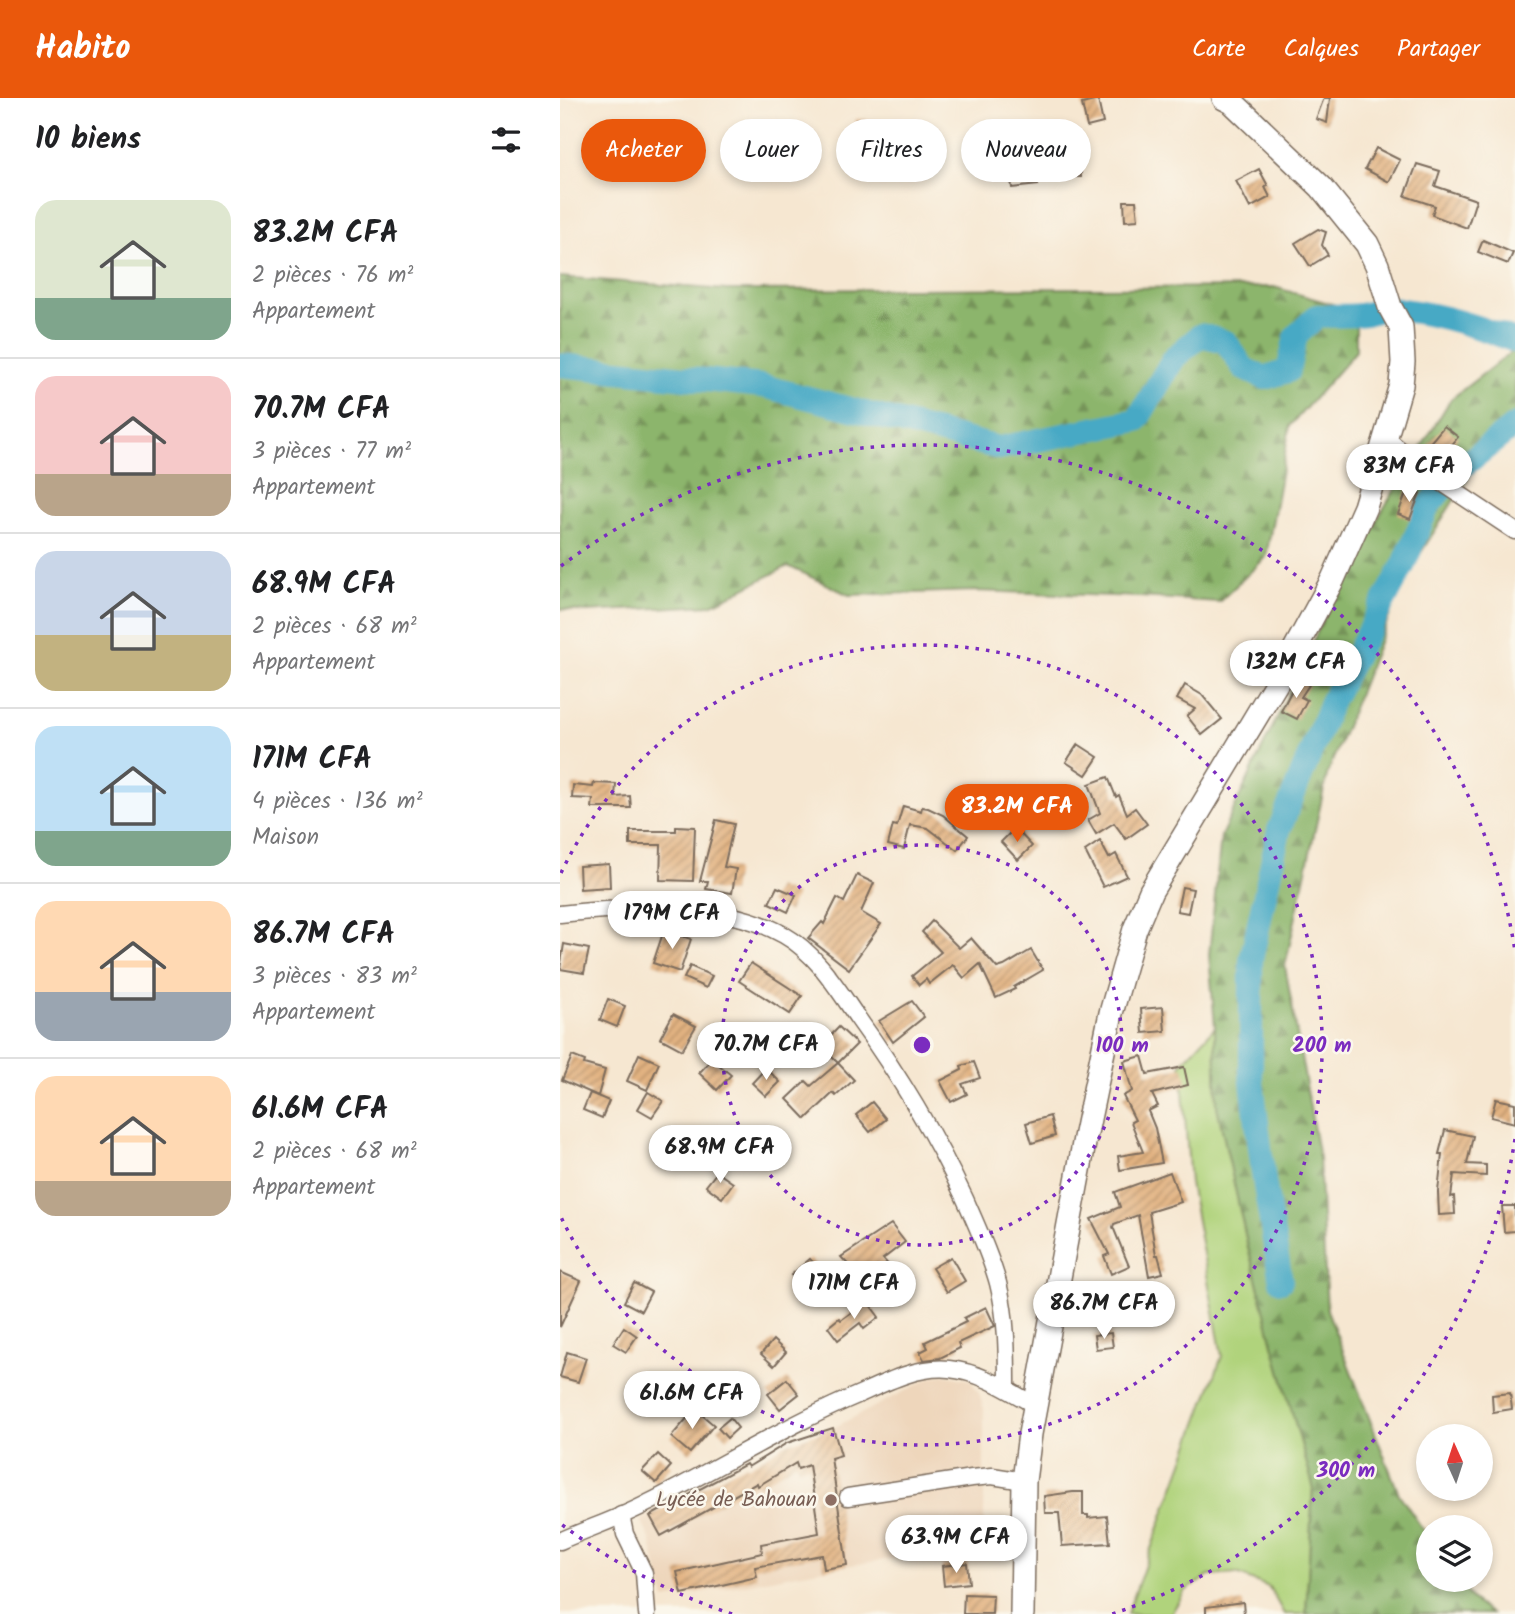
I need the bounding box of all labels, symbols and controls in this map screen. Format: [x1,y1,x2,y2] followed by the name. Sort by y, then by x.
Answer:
[35,23,131,76] text: Habito
[1192,30,1246,69] text: Carte
[1284,30,1359,69] text: Calques
[1397,30,1480,69] text: Partager
[35,116,141,164] text: 10 biens
[581,119,706,182] chip: Acheter
[720,119,822,182] chip: Louer
[836,119,947,182] chip: Filtres
[961,119,1091,182] chip: Nouveau
[487,121,525,159] icon: filters
[252,210,399,258] text: 83.2M CFA
[91,228,175,312] icon: home
[252,258,413,294] text: 2 pièces · 76 m²
[252,294,375,330] text: Appartement
[252,386,391,434] text: 70.7M CFA
[91,404,175,488] icon: home
[252,434,411,470] text: 3 pièces · 77 m²
[1344,444,1474,504] pin: 83M CFA
[1362,449,1456,485] text: 83M CFA
[252,470,375,506] text: Appartement
[252,561,396,609] text: 68.9M CFA
[91,579,175,663] icon: home
[252,609,417,645] text: 2 pièces · 68 m²
[1224,640,1368,700] pin: 132M CFA
[252,645,375,681] text: Appartement
[1246,645,1346,681] text: 132M CFA
[252,736,372,784] text: 171M CFA
[91,754,175,838] icon: home
[252,784,422,820] text: 4 pièces · 136 m²
[937,784,1097,844] pin: 83.2M CFA
[961,789,1073,825] text: 83.2M CFA
[252,820,319,856] text: Maison
[600,892,744,951] pin: 179M CFA
[624,896,720,932] text: 179M CFA
[252,911,395,959] text: 86.7M CFA
[91,929,175,1013] icon: home
[252,959,417,995] text: 3 pièces · 83 m²
[252,995,375,1031] text: Appartement
[686,1023,846,1082] pin: 70.7M CFA
[713,1027,819,1063] text: 70.7M CFA
[1095,1030,1149,1063] text: 100 m
[1292,1030,1352,1063] text: 200 m
[910,1033,934,1057] centre of rings
[252,1086,389,1134] text: 61.6M CFA
[91,1104,175,1188] icon: home
[640,1126,800,1185] pin: 68.9M CFA
[665,1130,775,1166] text: 68.9M CFA
[252,1134,417,1170] text: 2 pièces · 68 m²
[252,1170,375,1206] text: Appartement
[782,1262,926,1321] pin: 171M CFA
[808,1266,900,1302] text: 171M CFA
[1024,1282,1184,1341] pin: 86.7M CFA
[1049,1286,1159,1322] text: 86.7M CFA
[612,1372,772,1431] pin: 61.6M CFA
[640,1376,744,1412] text: 61.6M CFA
[1416,1424,1493,1502] north arrow
[1416,1424,1493,1592] map controls
[1316,1455,1375,1488] text: 300 m
[656,1484,817,1517] place label: Lycée de Bahouan
[823,1492,839,1508] marker: Lycée de Bahouan
[1416,1515,1493,1592] button: layers
[876,1516,1036,1575] pin: 63.9M CFA
[901,1520,1011,1556] text: 63.9M CFA

